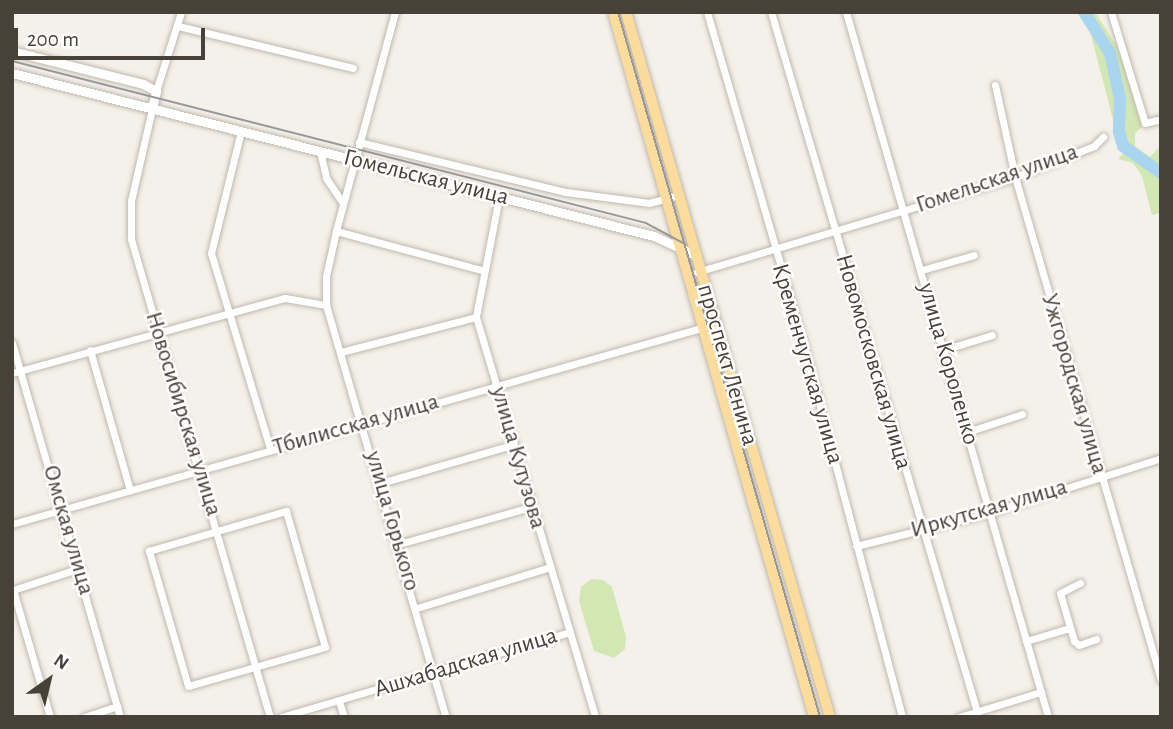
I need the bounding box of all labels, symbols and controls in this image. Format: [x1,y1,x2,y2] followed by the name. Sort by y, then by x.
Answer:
[18,14,208,58] scale bar
[27,29,79,50] text: 200 m
[912,138,1082,220] street label: Гомельская улица
[340,144,512,212] street label: Гомельская улица
[828,251,918,473] street label: Новомосковская улица
[765,260,849,468] street label: Кременчугская улица
[911,280,985,448] street label: улица Короленко
[690,281,764,449] street label: проспект Ленина
[1034,290,1114,478] street label: Ужгородская улица
[138,308,228,520] street label: Новосибирская улица
[484,384,552,532] street label: улица Кутузова
[270,388,442,462] street label: Тбилисская улица
[358,448,426,594] street label: улица Горького
[36,462,100,598] street label: Омская улица
[907,473,1071,545] street label: Иркутская улица
[371,621,561,705] street label: Ашхабадская улица
[14,645,84,715] north arrow
[50,651,72,674] text: N

